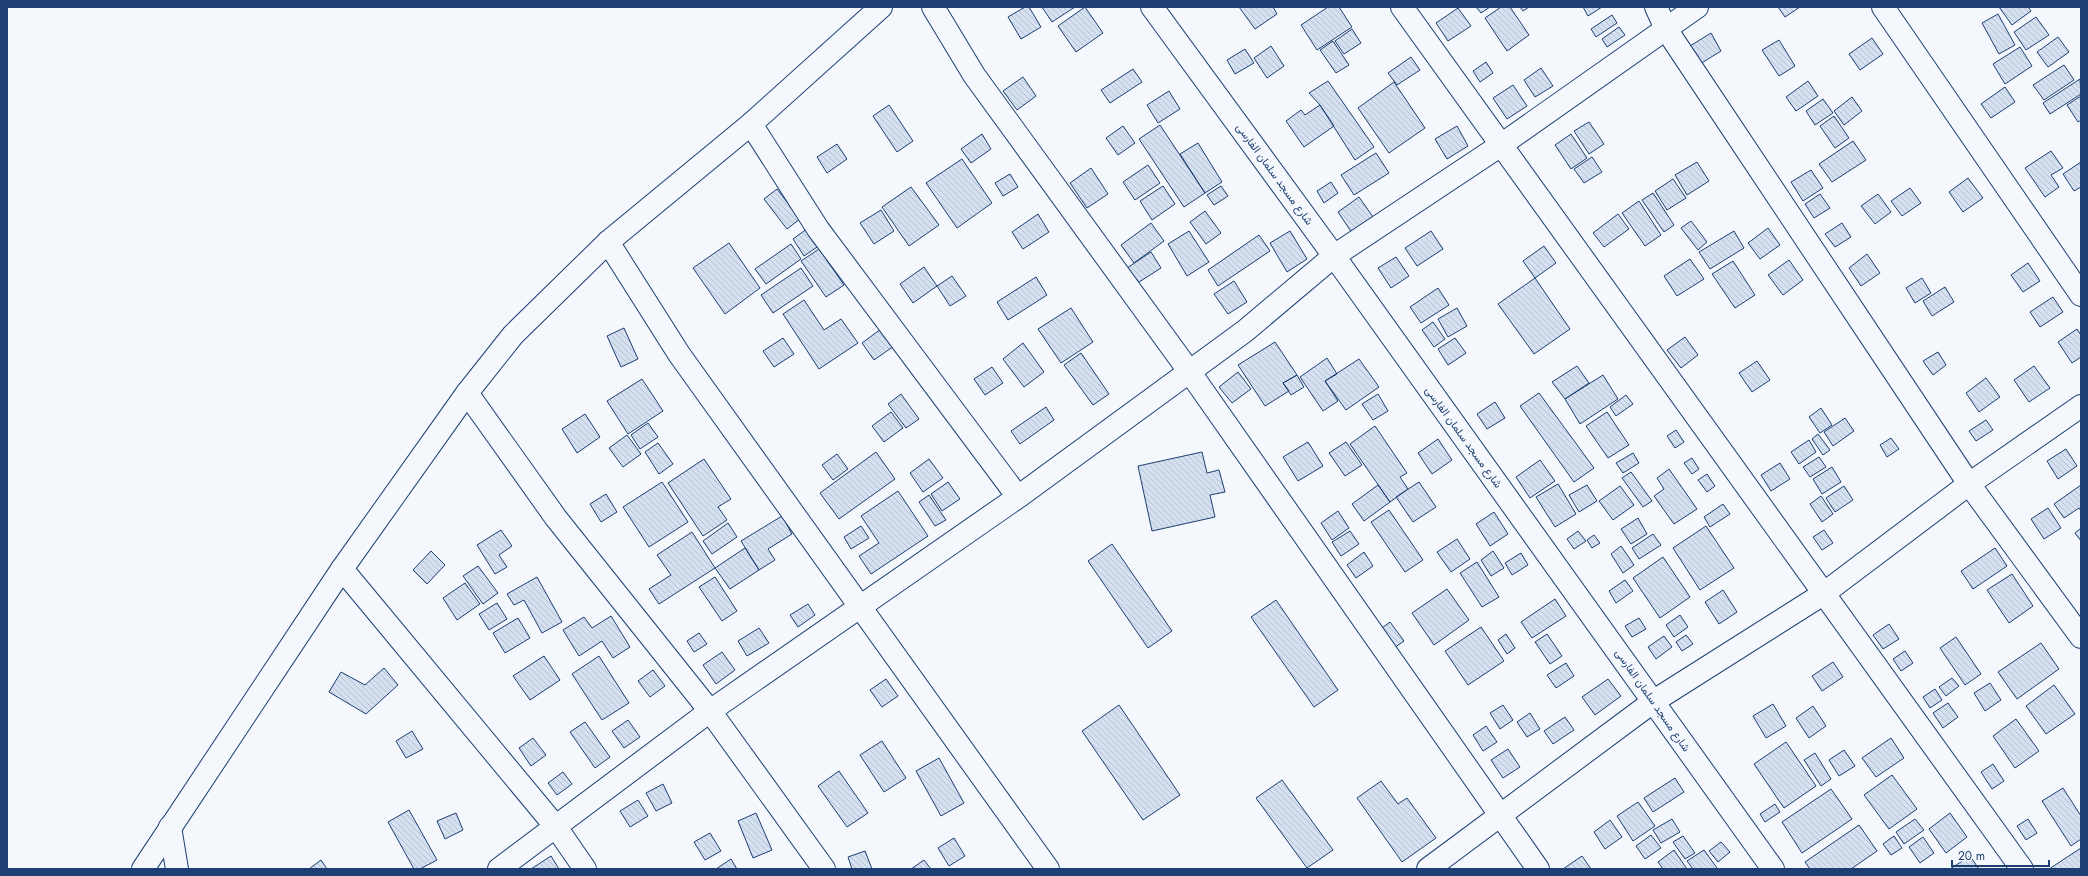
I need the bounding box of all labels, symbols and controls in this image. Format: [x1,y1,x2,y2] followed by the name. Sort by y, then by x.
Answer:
[1233,120,1318,228] street label: شارع مسجد سلمان الفارسى
[1422,383,1507,491] street label: شارع مسجد سلمان الفارسى
[1611,645,1695,755] street label: شارع مسجد سلمان الفارسى
[1952,842,2049,868] scale bar
[1958,847,1985,865] text: 20 m

